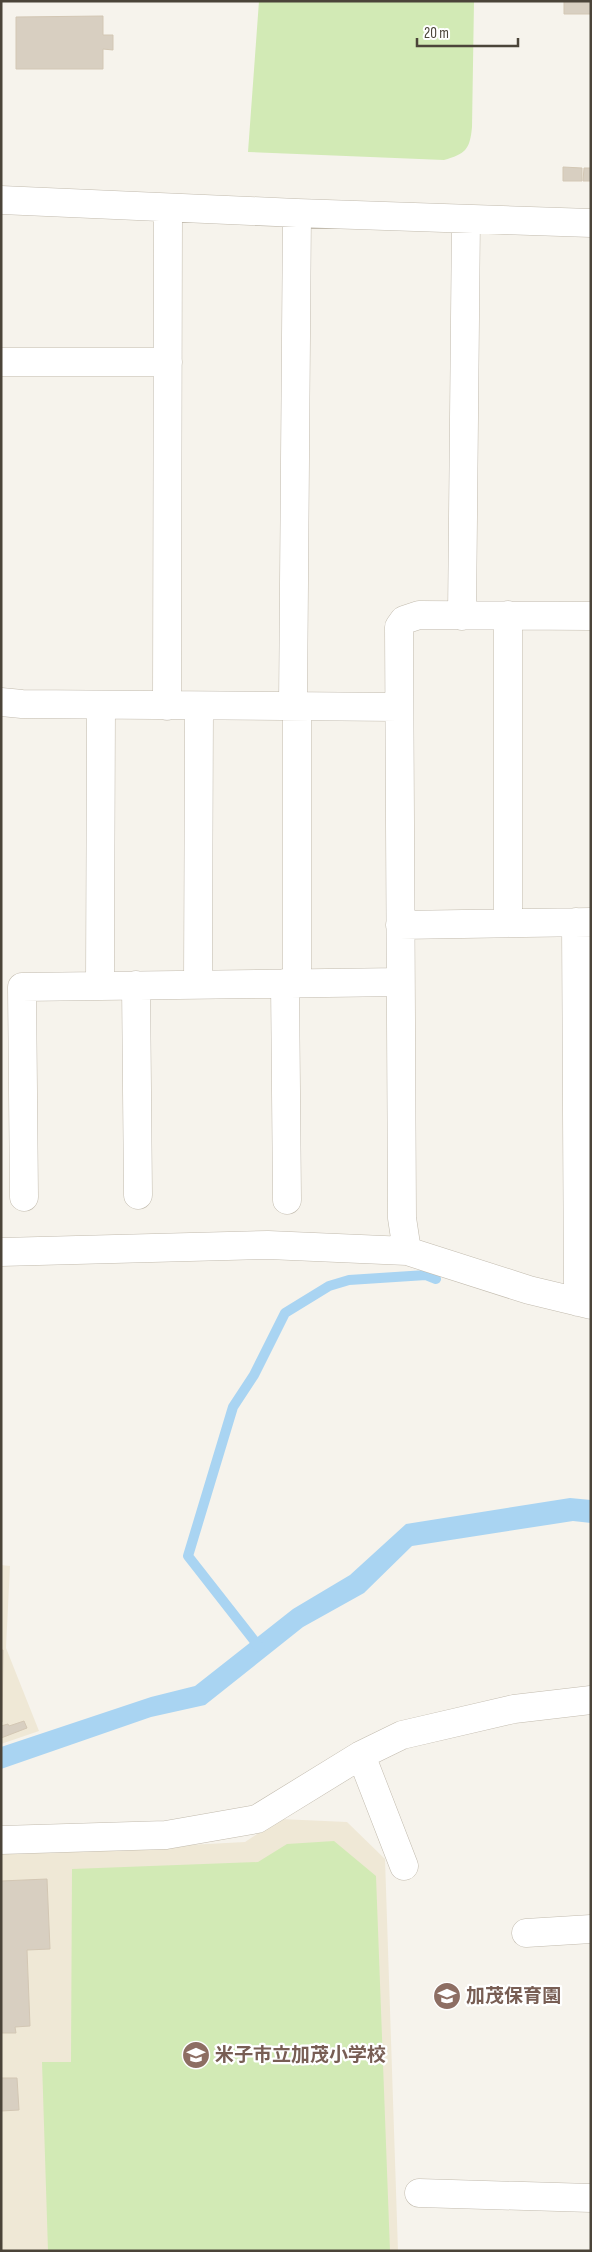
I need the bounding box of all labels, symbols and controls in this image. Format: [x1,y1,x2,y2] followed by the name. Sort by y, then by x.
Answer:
[417,15,518,47] scale bar
[424,24,449,43] text: 20 m
[432,1981,462,2011] school or university icon: 加茂保育園
[466,1985,561,2008] place label: 加茂保育園
[181,2040,211,2070] school or university icon: 米子市立加茂小学校
[215,2044,386,2067] place label: 米子市立加茂小学校

